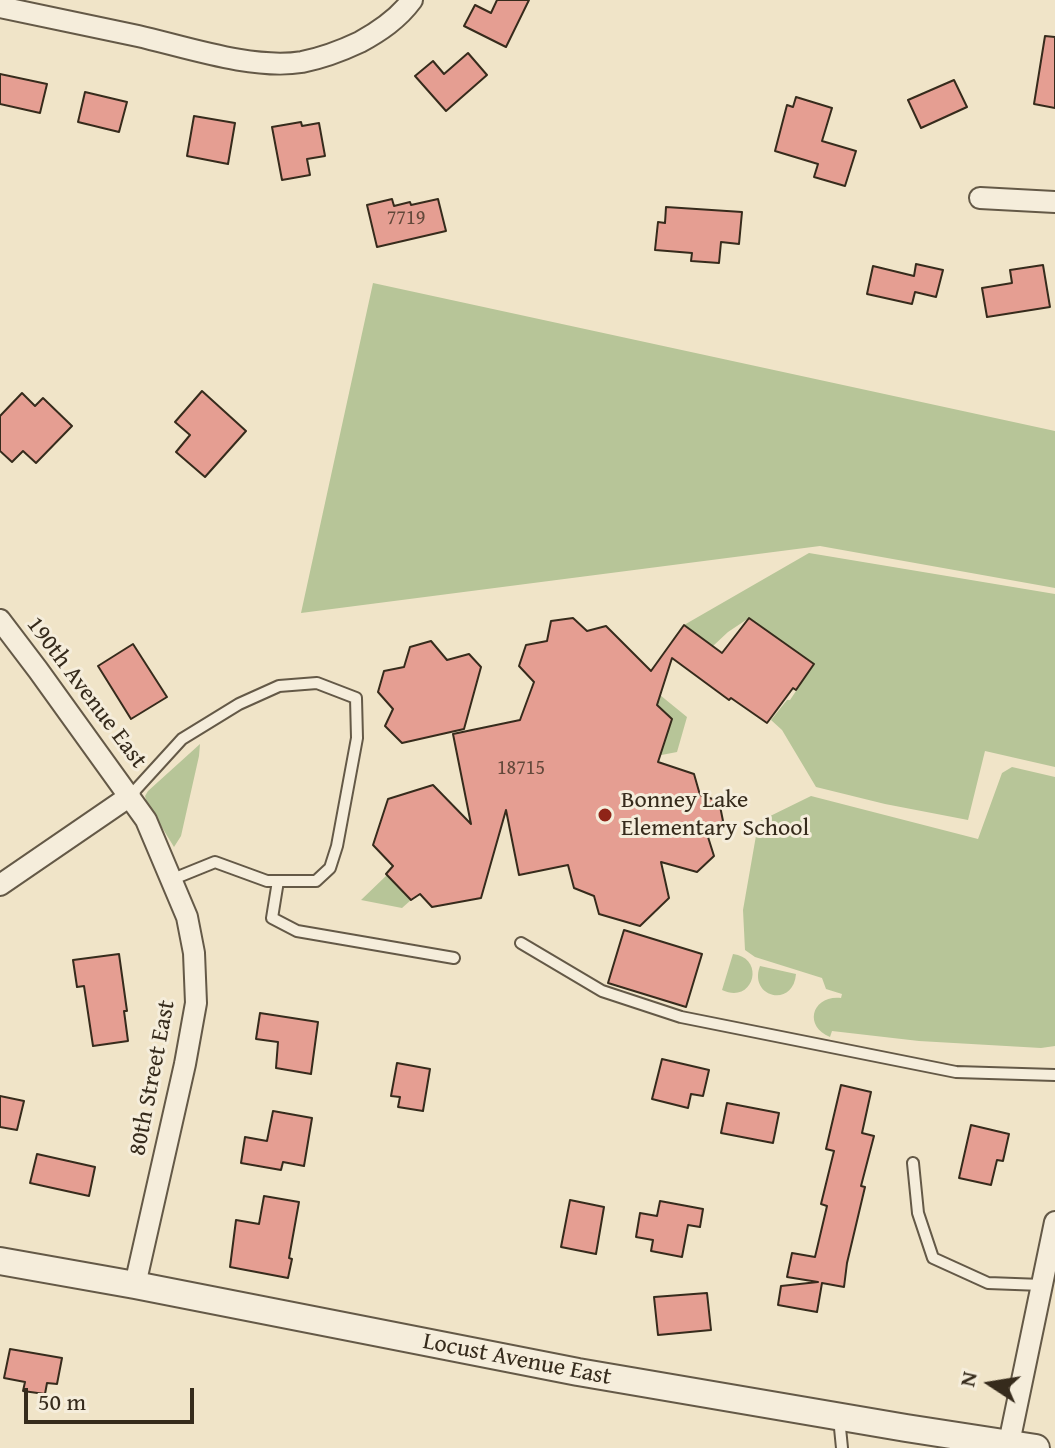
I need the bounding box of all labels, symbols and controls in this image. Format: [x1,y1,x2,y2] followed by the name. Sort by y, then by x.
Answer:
[387,207,425,231] house number: 7719
[20,611,152,775] street label: 190th Avenue East
[497,757,545,781] house number: 18715
[621,787,809,843] place label: Bonney Lake Elementary School
[596,806,614,824] marker: Bonney Lake Elementary School
[124,998,182,1158] street label: 80th Street East
[420,1328,614,1392] street label: Locust Avenue East
[951,1344,1031,1424] north arrow
[950,1368,985,1390] text: N
[28,1372,198,1422] scale bar
[38,1384,86,1419] text: 50 m

